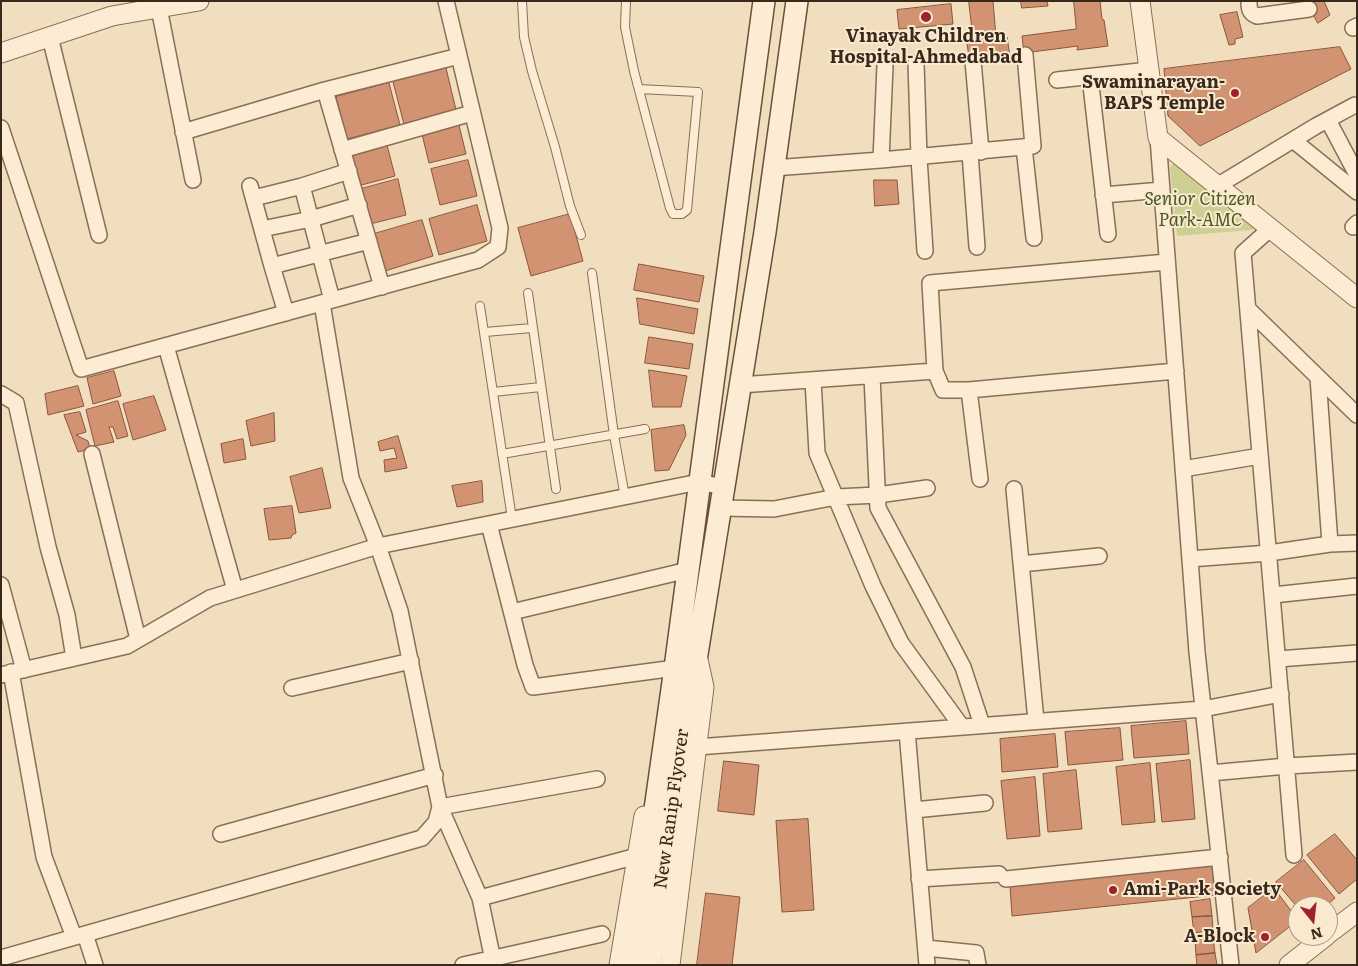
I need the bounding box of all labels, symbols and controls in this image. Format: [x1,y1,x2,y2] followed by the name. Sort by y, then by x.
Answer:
[919,10,933,24] marker: Vinayak Children Hospital-Ahmedabad
[830,26,1022,68] place label: Vinayak Children Hospital-Ahmedabad
[1082,72,1225,115] place label: Swaminarayan- BAPS Temple
[1229,87,1241,99] marker: Swaminarayan- BAPS Temple
[1144,189,1256,232] park label: Senior Citizen Park-AMC
[650,728,694,890] street label: New Ranip Flyover
[1123,879,1281,901] place label: Ami-Park Society
[1107,884,1119,896] marker: Ami-Park Society
[1288,896,1338,946] north arrow
[1308,923,1325,946] text: N
[1184,926,1255,948] place label: A-Block
[1259,931,1271,943] marker: A-Block

